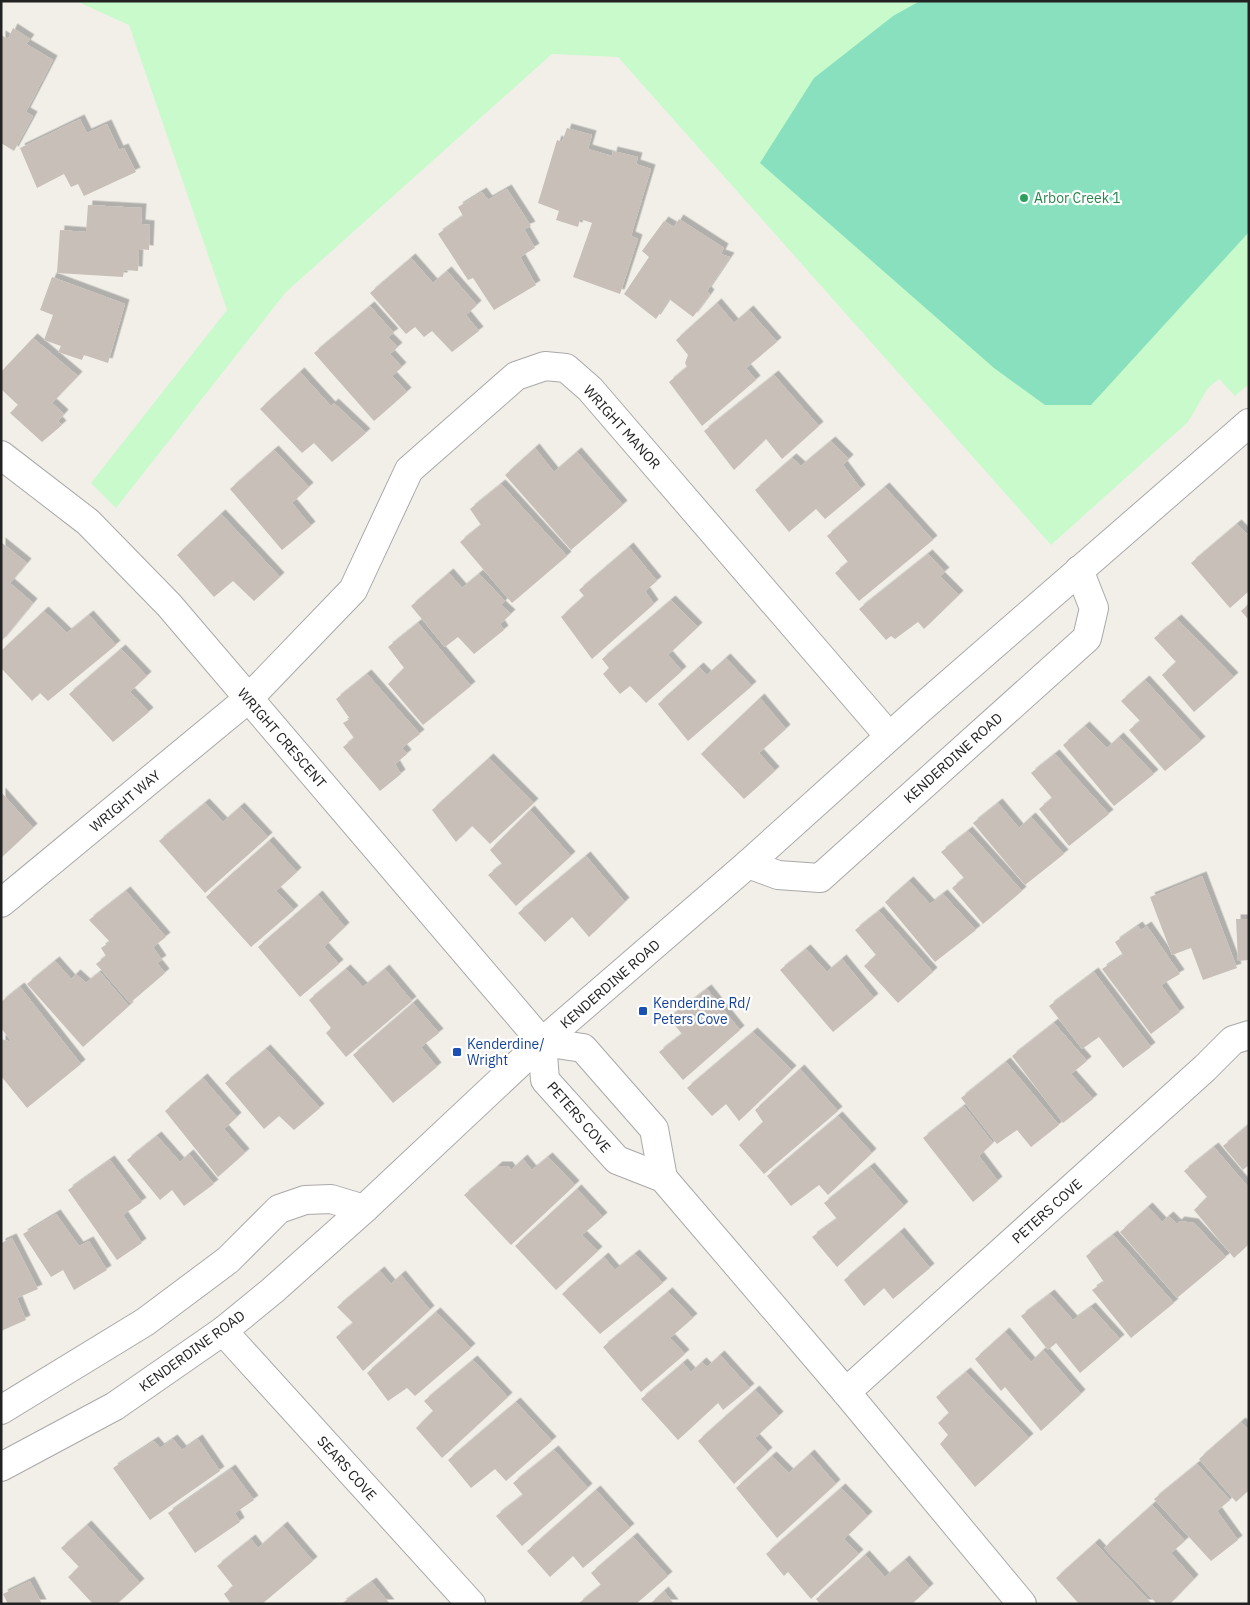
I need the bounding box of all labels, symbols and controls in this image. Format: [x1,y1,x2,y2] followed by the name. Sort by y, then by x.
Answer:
[1034,189,1121,207] place label: Arbor Creek 1
[1018,192,1030,204] marker: Arbor Creek 1
[579,381,665,473] street label: WRIGHT MANOR
[234,684,330,792] street label: WRIGHT CRESCENT
[900,709,1006,807] street label: KENDERDINE ROAD
[86,766,165,836] street label: WRIGHT WAY
[556,936,664,1032] street label: KENDERDINE ROAD
[653,994,751,1028] place label: Kenderdine Rd/ Peters Cove
[637,1005,649,1017] marker: Kenderdine Rd/ Peters Cove
[467,1035,545,1069] place label: Kenderdine/ Wright
[451,1046,463,1058] marker: Kenderdine/ Wright
[543,1078,615,1156] street label: PETERS COVE
[1008,1175,1086,1247] street label: PETERS COVE
[135,1306,249,1396] street label: KENDERDINE ROAD
[313,1432,381,1504] street label: SEARS COVE

